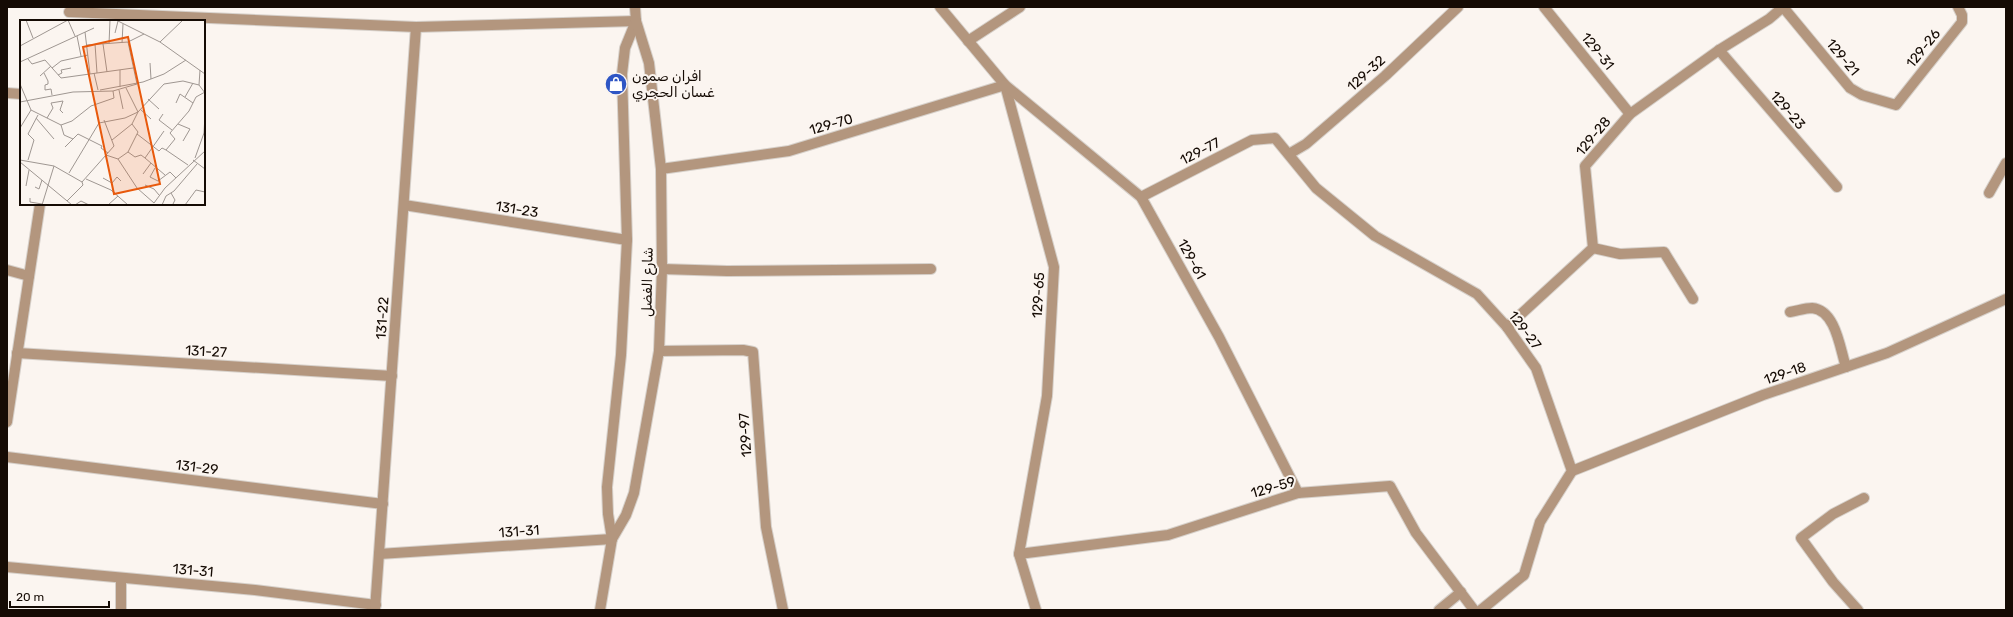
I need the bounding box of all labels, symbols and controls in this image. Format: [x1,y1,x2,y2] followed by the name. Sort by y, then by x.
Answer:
[20,20,205,205] inset map
[1903,25,1944,71] street label: 129-26
[1577,29,1618,73] street label: 129-31
[1822,35,1863,79] street label: 129-21
[1344,52,1389,95] street label: 129-32
[632,68,715,102] place label: افران صمون غسان الحجري
[603,71,629,97] shop icon: افران صمون غسان الحجري
[1766,88,1809,133] street label: 129-23
[807,110,855,139] street label: 129-70
[1572,113,1615,159] street label: 129-28
[1177,134,1223,169] street label: 129-77
[494,198,539,221] street label: 131-23
[1174,236,1209,282] street label: 129-61
[638,247,659,317] street label: شارع الفضل
[1029,272,1048,318] street label: 129-65
[373,296,392,340] street label: 131-22
[1505,308,1545,353] street label: 129-27
[185,342,227,361] street label: 131-27
[1762,358,1809,389] street label: 129-18
[735,412,756,458] street label: 129-97
[175,456,219,479] street label: 131-29
[1249,473,1297,502] street label: 129-59
[498,522,540,541] street label: 131-31
[172,560,214,581] street label: 131-31
[10,583,109,609] scale bar
[16,590,44,604] text: 20 m

